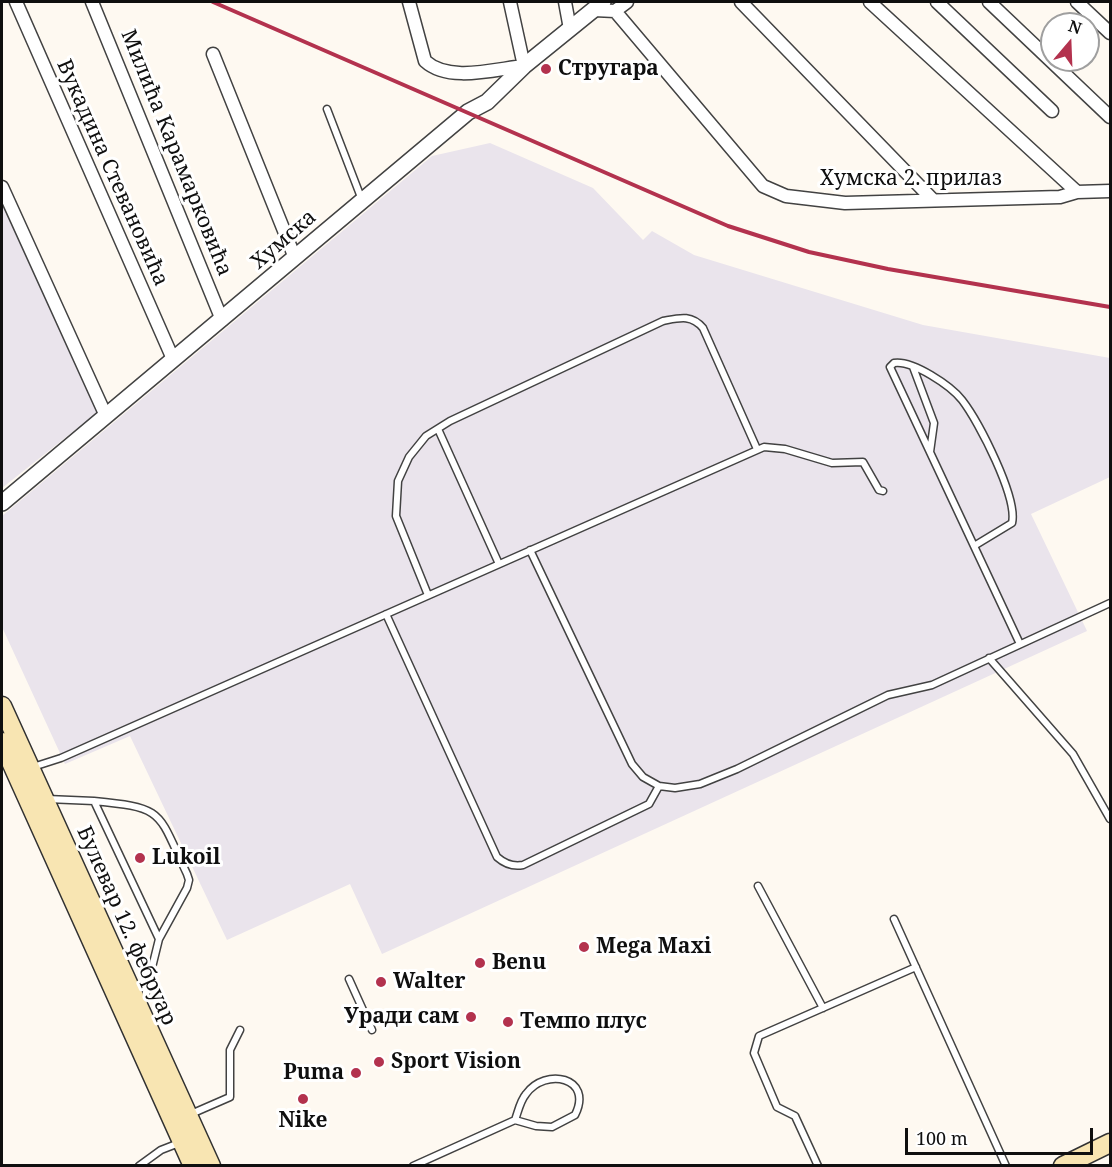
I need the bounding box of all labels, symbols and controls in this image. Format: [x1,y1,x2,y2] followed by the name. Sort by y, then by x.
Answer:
[1040,12,1100,72] north arrow
[1066,14,1085,39] text: N
[115,26,237,280] street label: Милића Карамарковића
[51,56,173,290] street label: Вукадина Стевановића
[558,56,659,82] place label: Стругара
[539,62,553,76] marker: Стругара
[820,166,1002,192] street label: Хумска 2. прилаз
[246,205,322,275] street label: Хумска
[71,823,181,1029] street label: Булевар 12. фебруар
[152,845,220,871] place label: Lukoil
[133,851,147,865] marker: Lukoil
[596,934,711,960] place label: Mega Maxi
[577,940,591,954] marker: Mega Maxi
[492,950,546,976] place label: Benu
[473,956,487,970] marker: Benu
[393,969,466,995] place label: Walter
[374,975,388,989] marker: Walter
[344,1004,459,1030] place label: Уради сам
[520,1009,647,1035] place label: Темпо плус
[464,1010,478,1024] marker: Уради сам
[501,1015,515,1029] marker: Темпо плус
[391,1049,521,1075] place label: Sport Vision
[372,1055,386,1069] marker: Sport Vision
[283,1060,344,1086] place label: Puma
[349,1066,363,1080] marker: Puma
[296,1092,310,1106] marker: Nike
[279,1108,327,1134] place label: Nike
[908,1116,1096,1154] scale bar
[916,1126,968,1150] text: 100 m

